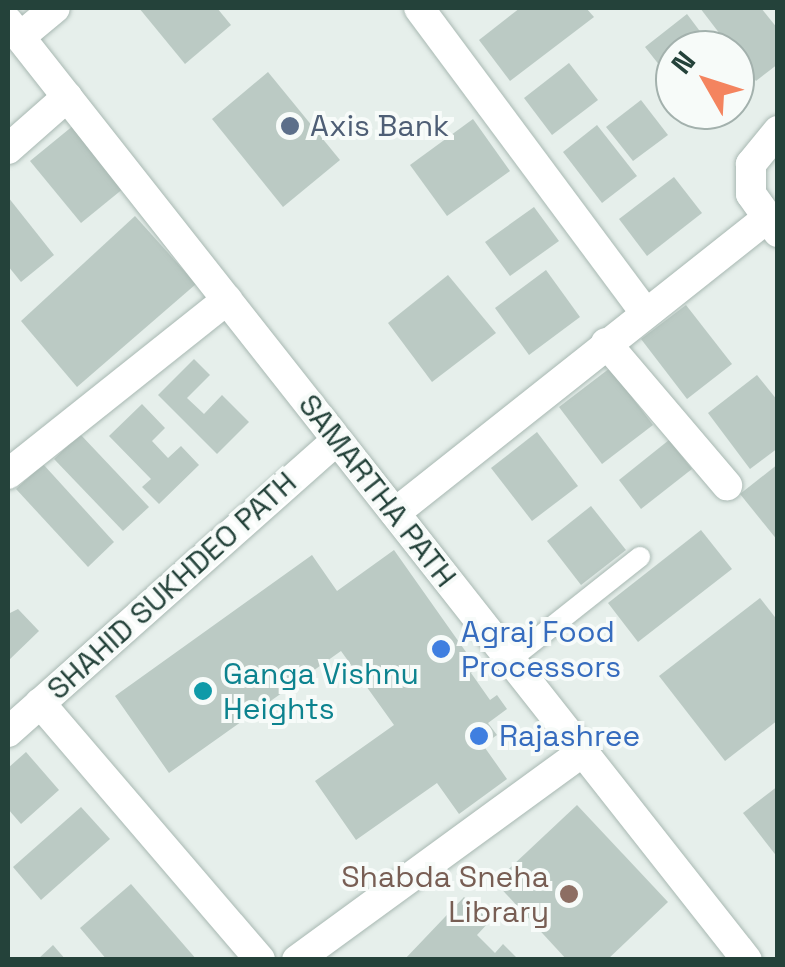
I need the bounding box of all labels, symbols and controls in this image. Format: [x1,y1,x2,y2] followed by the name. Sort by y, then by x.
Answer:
[655,30,755,130] north arrow
[663,44,703,81] text: N
[310,108,449,144] place label: Axis Bank
[279,115,301,137] marker: Axis Bank
[291,387,463,595] street label: SAMARTHA PATH
[40,465,304,707] street label: SHAHID SUKHDEO PATH
[461,614,621,684] place label: Agraj Food Processors
[430,638,452,660] marker: Agraj Food Processors
[223,656,419,726] place label: Ganga Vishnu Heights
[192,680,214,702] marker: Ganga Vishnu Heights
[499,718,640,754] place label: Rajashree
[468,725,490,747] marker: Rajashree
[341,859,549,930] place label: Shabda Sneha Library
[558,883,580,905] marker: Shabda Sneha Library

